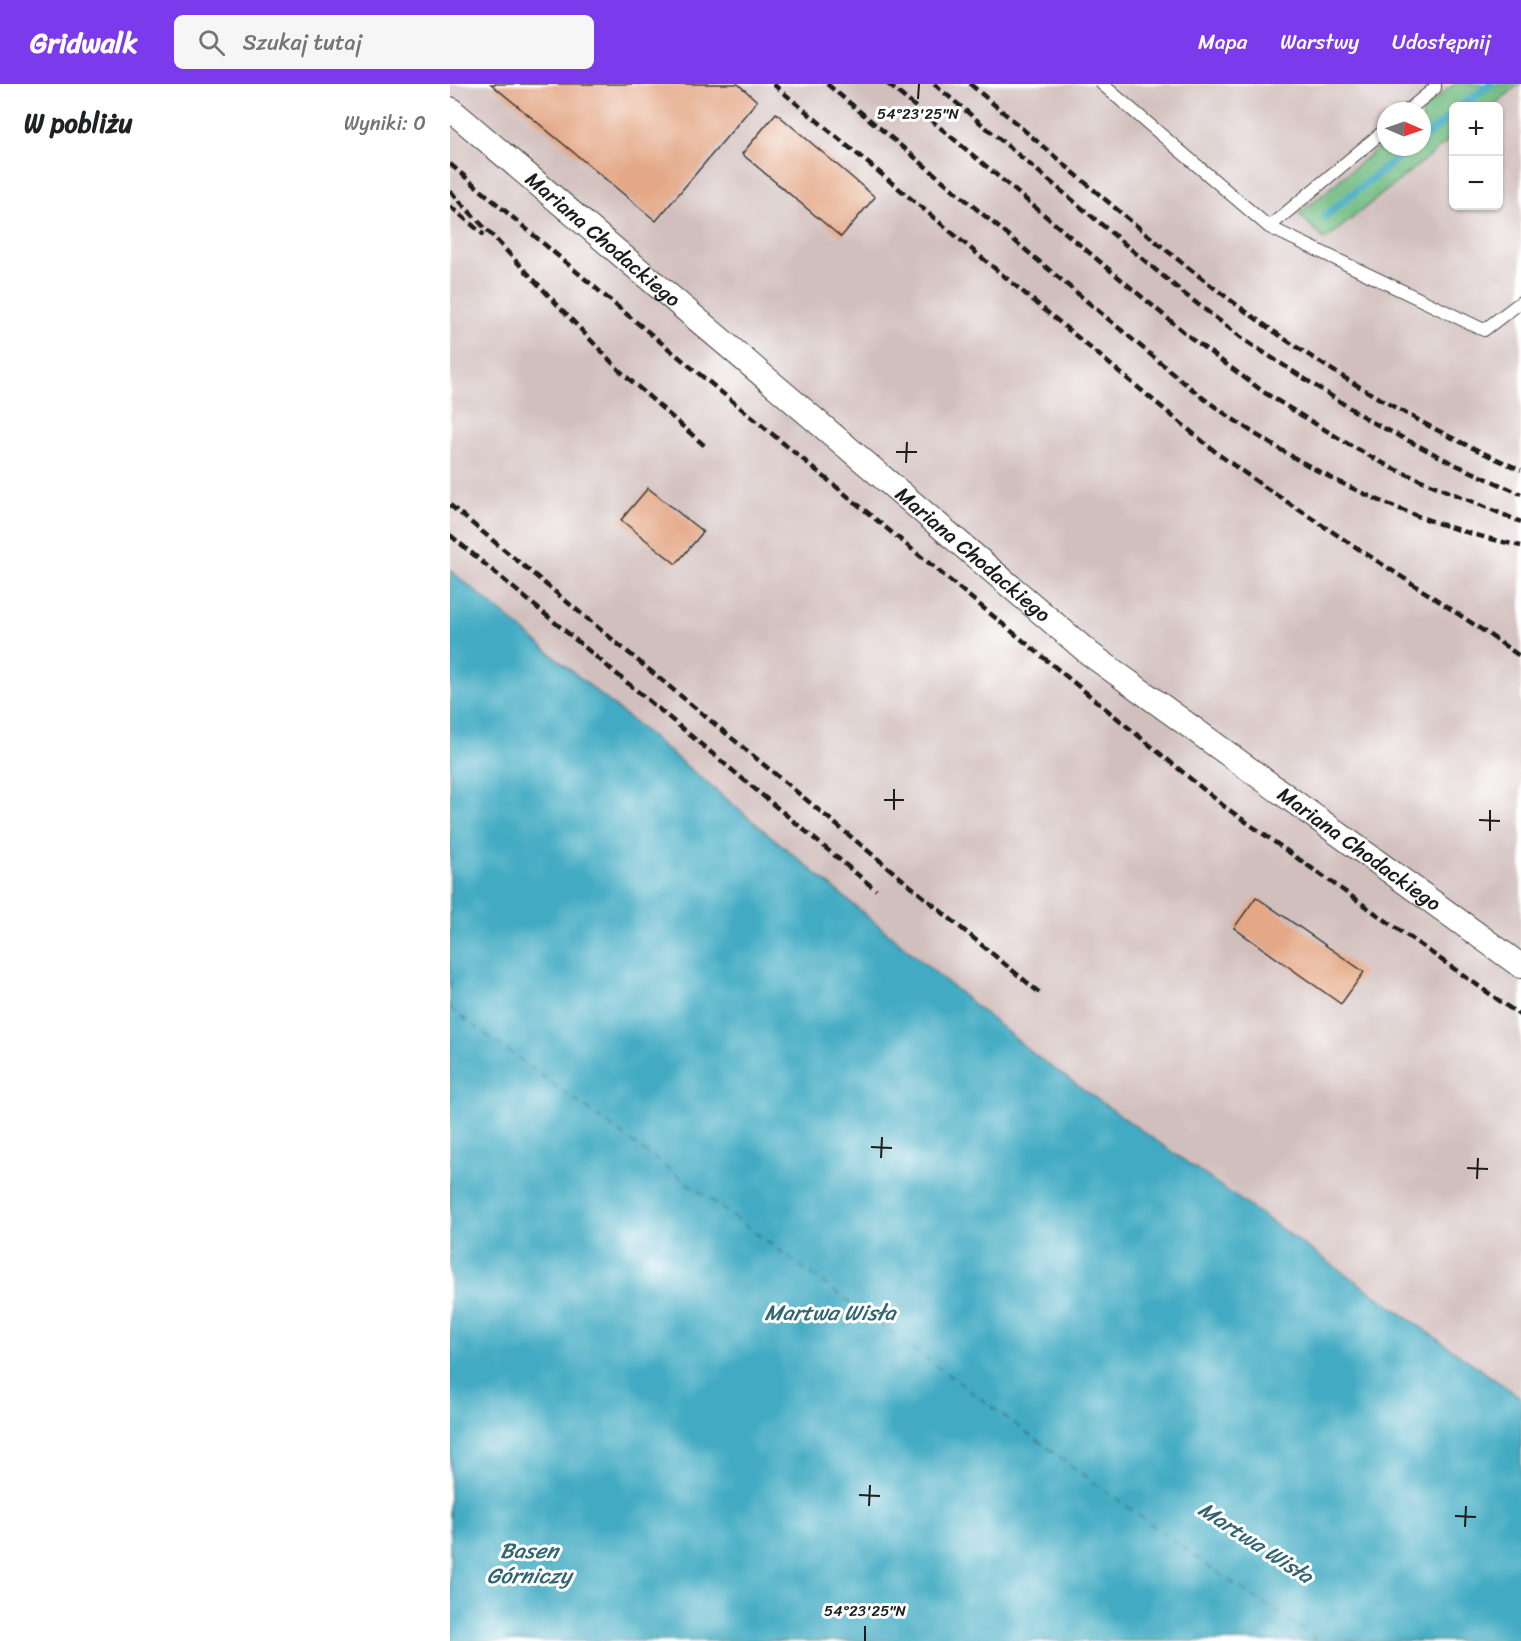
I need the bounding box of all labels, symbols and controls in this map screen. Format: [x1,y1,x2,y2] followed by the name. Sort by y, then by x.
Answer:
[174,15,594,69] search box
[30,18,138,67] text: Gridwalk
[243,23,362,62] text: Szukaj tutaj
[1198,23,1247,61] text: Mapa
[1280,23,1359,61] text: Warstwy
[1392,23,1491,61] text: Udostępnij
[195,26,228,59] icon: search
[24,100,133,146] text: W pobliżu
[877,101,960,127] text: 54°23'25"N
[1377,102,1431,156] north arrow
[1449,102,1503,210] map controls
[1449,102,1503,156] button: +
[344,106,426,141] text: Wyniki: 0
[1449,156,1503,210] button: −
[516,161,690,317] street label: Mariana Chodackiego
[886,477,1060,632] street label: Mariana Chodackiego
[1269,776,1450,922] street label: Mariana Chodackiego
[765,1293,897,1332] water label: Martwa Wisła
[1190,1490,1323,1596] water label: Martwa Wisła
[487,1531,575,1595] water label: Basen Górniczy
[824,1598,907,1624] text: 54°23'25"N

